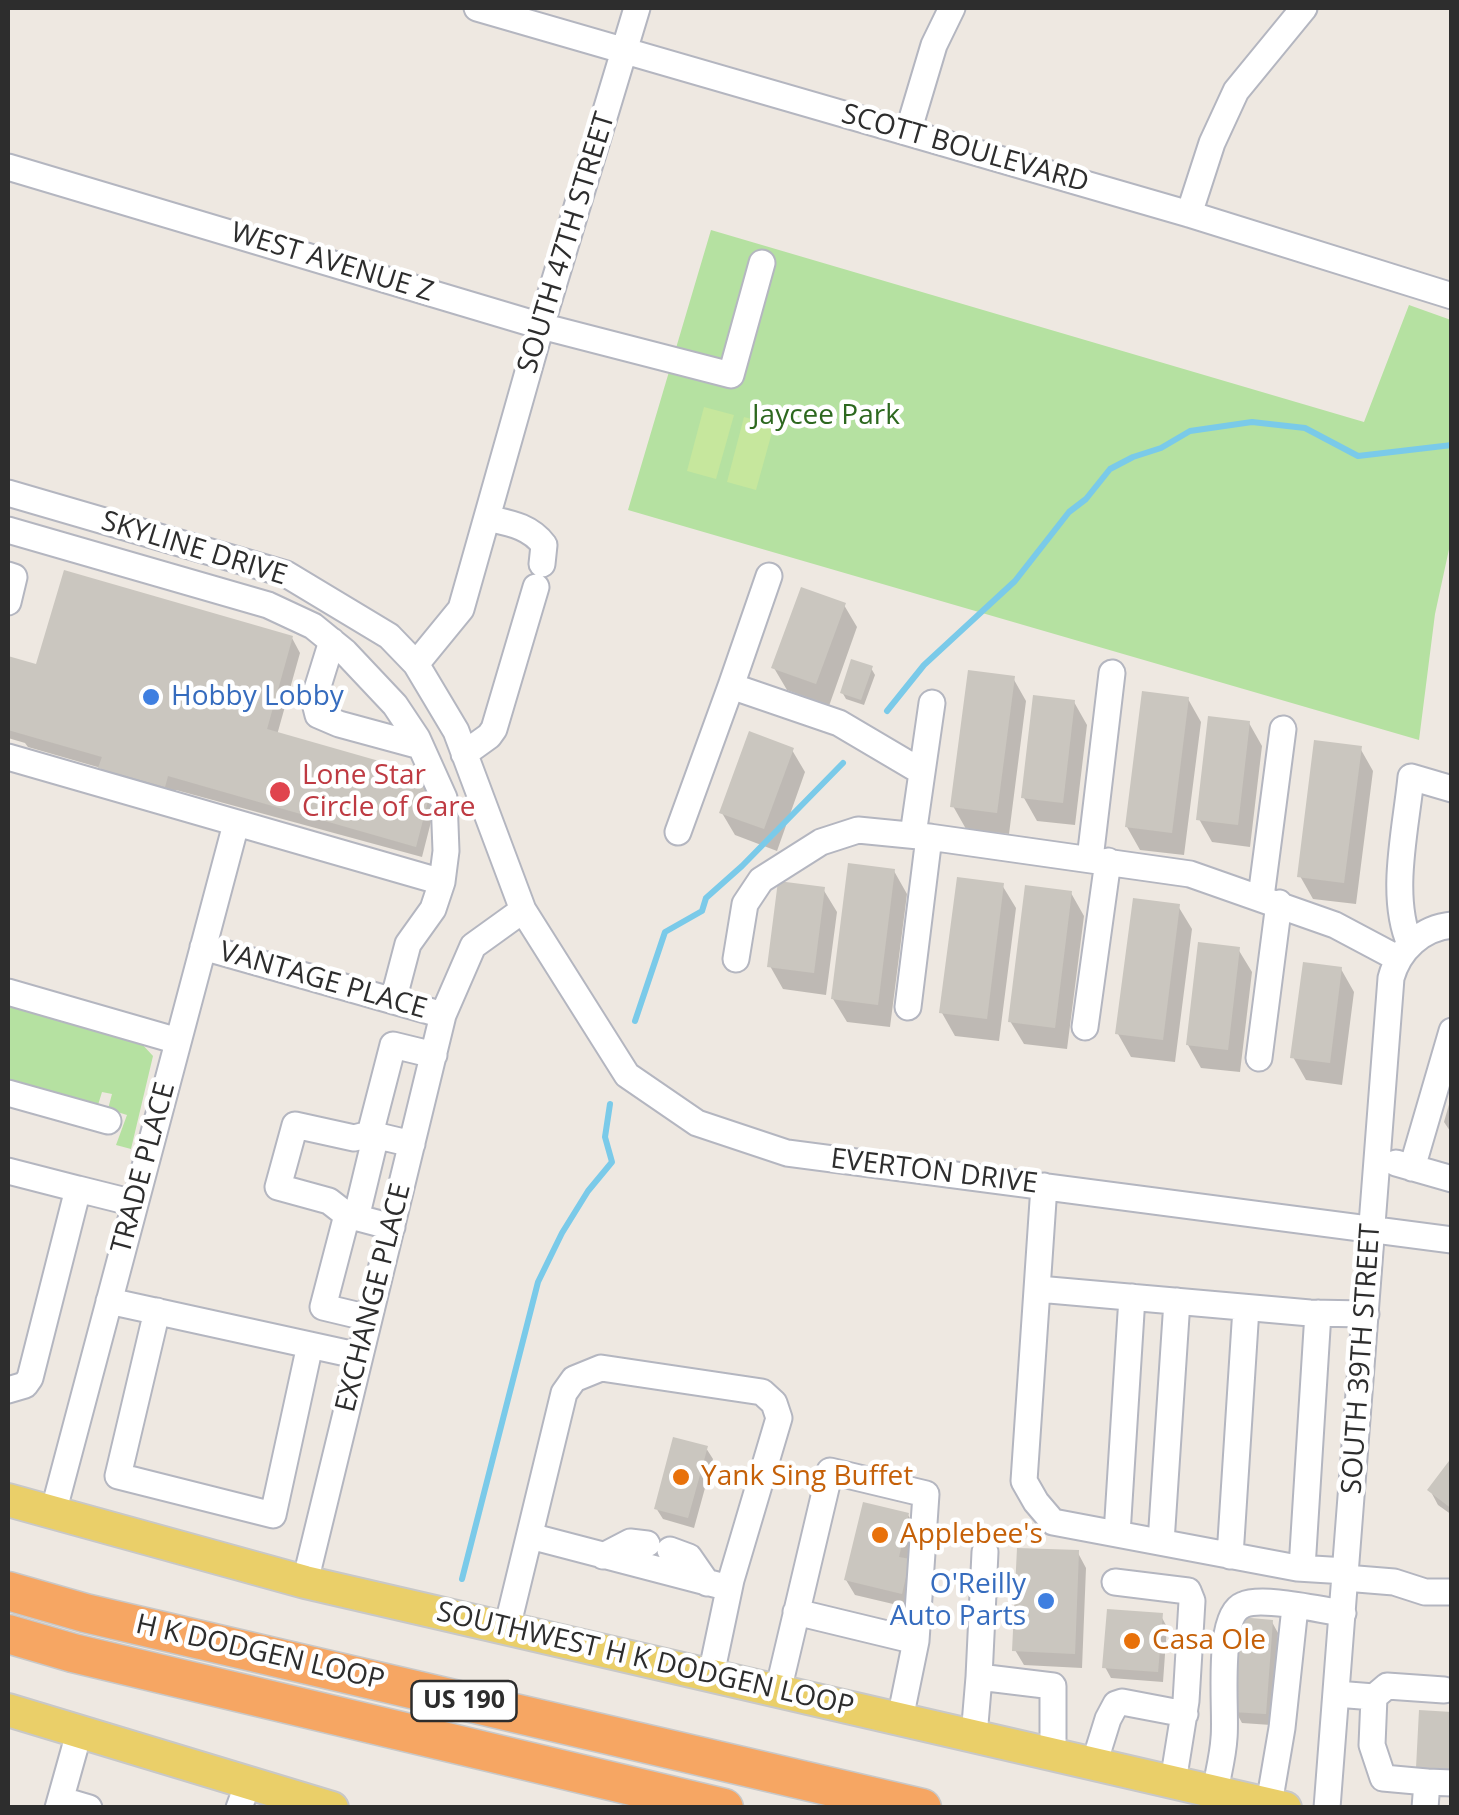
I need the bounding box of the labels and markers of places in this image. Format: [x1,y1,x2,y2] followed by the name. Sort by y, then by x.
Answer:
[171,680,344,714] place label: Hobby Lobby
[140,686,162,708] marker: Hobby Lobby
[302,759,476,825] place label: Lone Star Circle of Care
[267,779,293,805] marker: Lone Star Circle of Care
[701,1460,913,1494] place label: Yank Sing Buffet
[670,1466,692,1488] marker: Yank Sing Buffet
[900,1518,1043,1552] place label: Applebee's
[869,1524,891,1546] marker: Applebee's
[890,1568,1026,1634] place label: O'Reilly Auto Parts
[1035,1590,1057,1612] marker: O'Reilly Auto Parts
[1152,1624,1266,1658] place label: Casa Ole
[1121,1630,1143,1652] marker: Casa Ole

